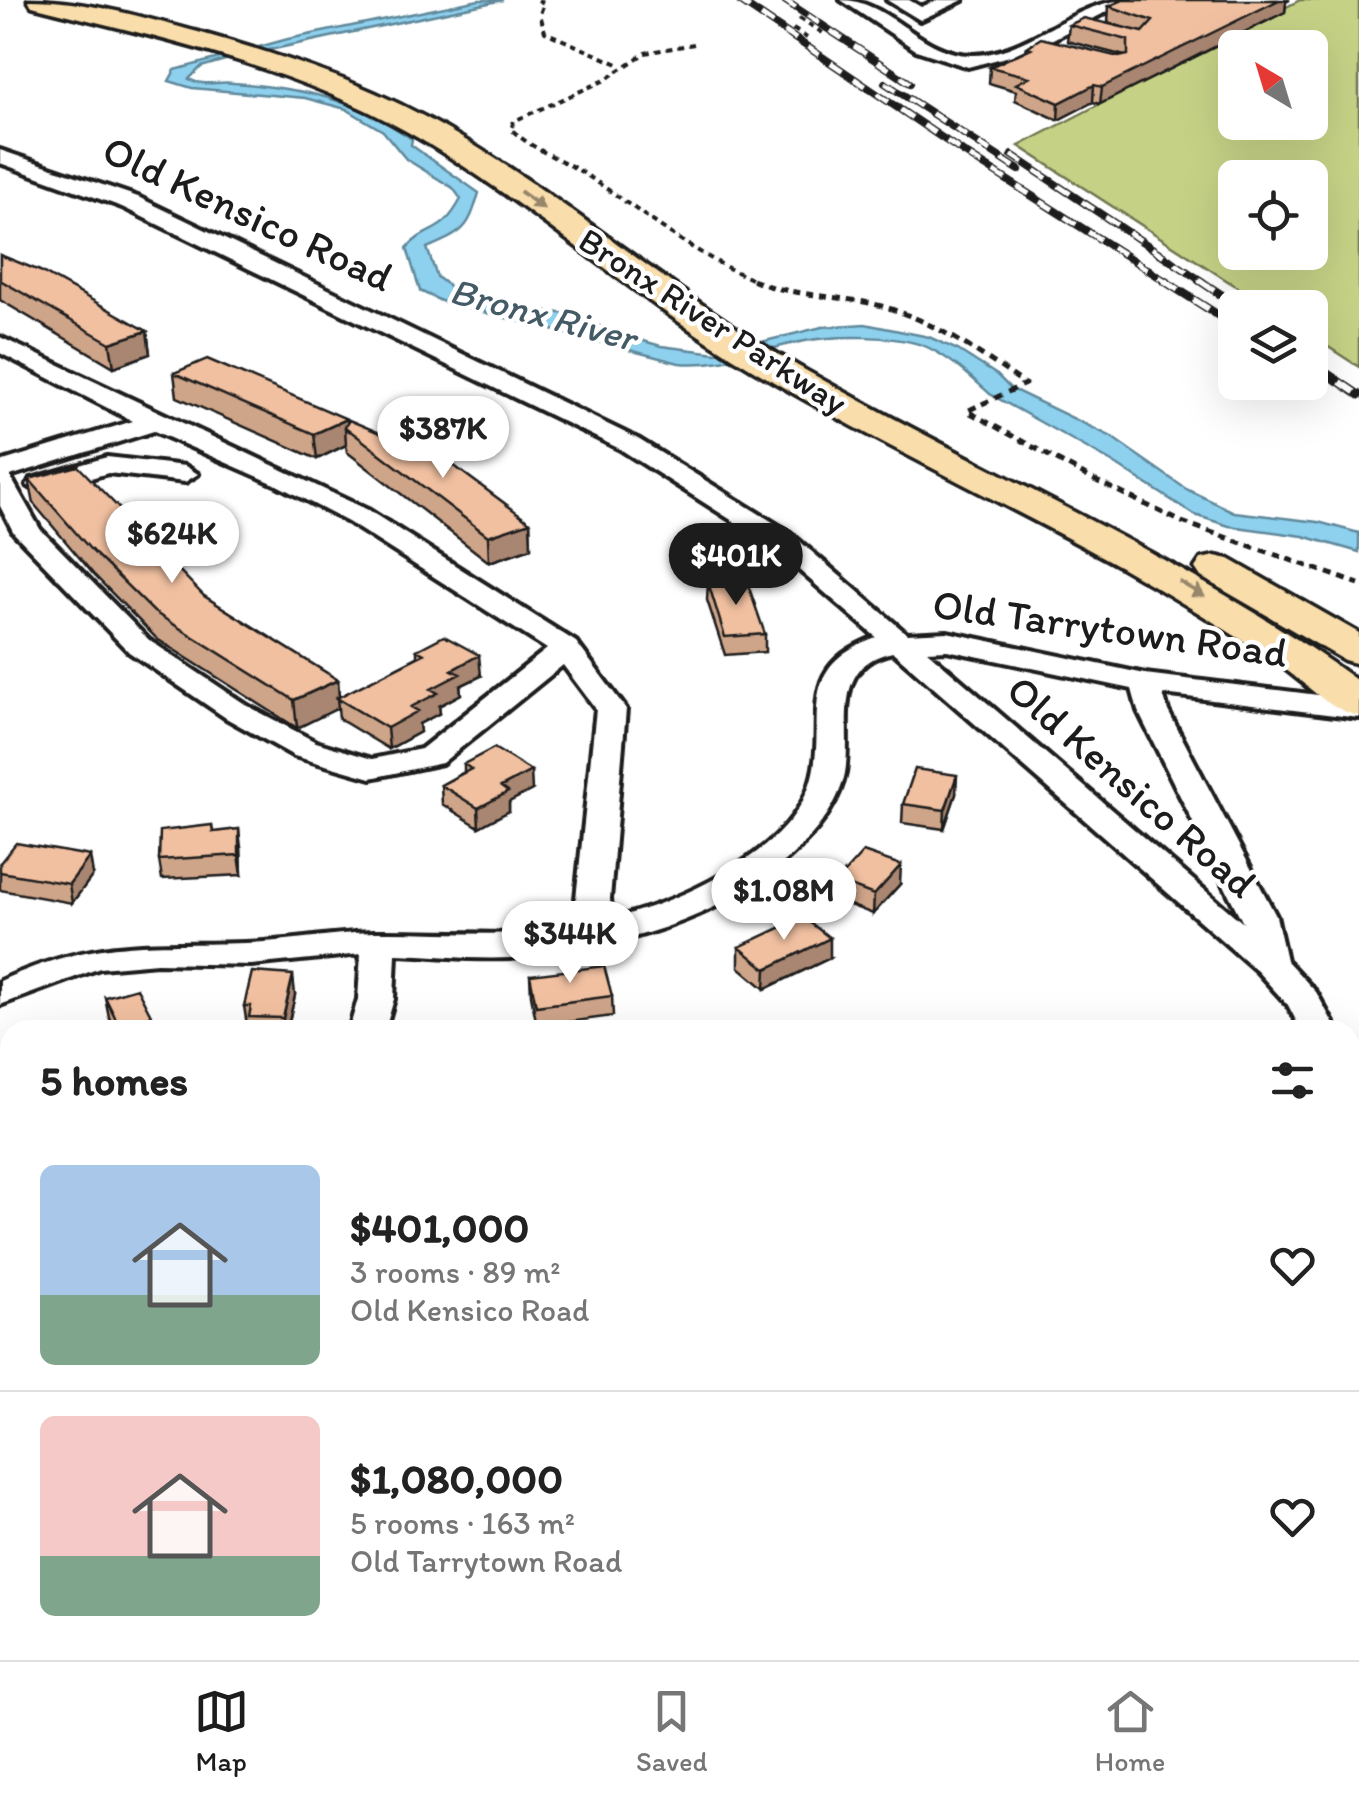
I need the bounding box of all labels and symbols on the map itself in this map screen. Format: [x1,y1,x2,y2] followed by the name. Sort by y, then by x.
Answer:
[1218,30,1328,140] north arrow
[95,124,401,303] street label: Old Kensico Road
[519,190,545,209] one-way arrow
[571,219,855,424] street label: Bronx River Parkway
[445,267,644,362] water label: Bronx River
[373,396,513,481] pin: $387K
[102,501,242,586] pin: $624K
[666,523,806,608] pin: $401K
[929,578,1291,678] street label: Old Tarrytown Road
[1177,580,1206,597] one-way arrow
[997,664,1267,908] street label: Old Kensico Road
[703,858,865,943] pin: $1.08M
[500,901,640,986] pin: $344K

